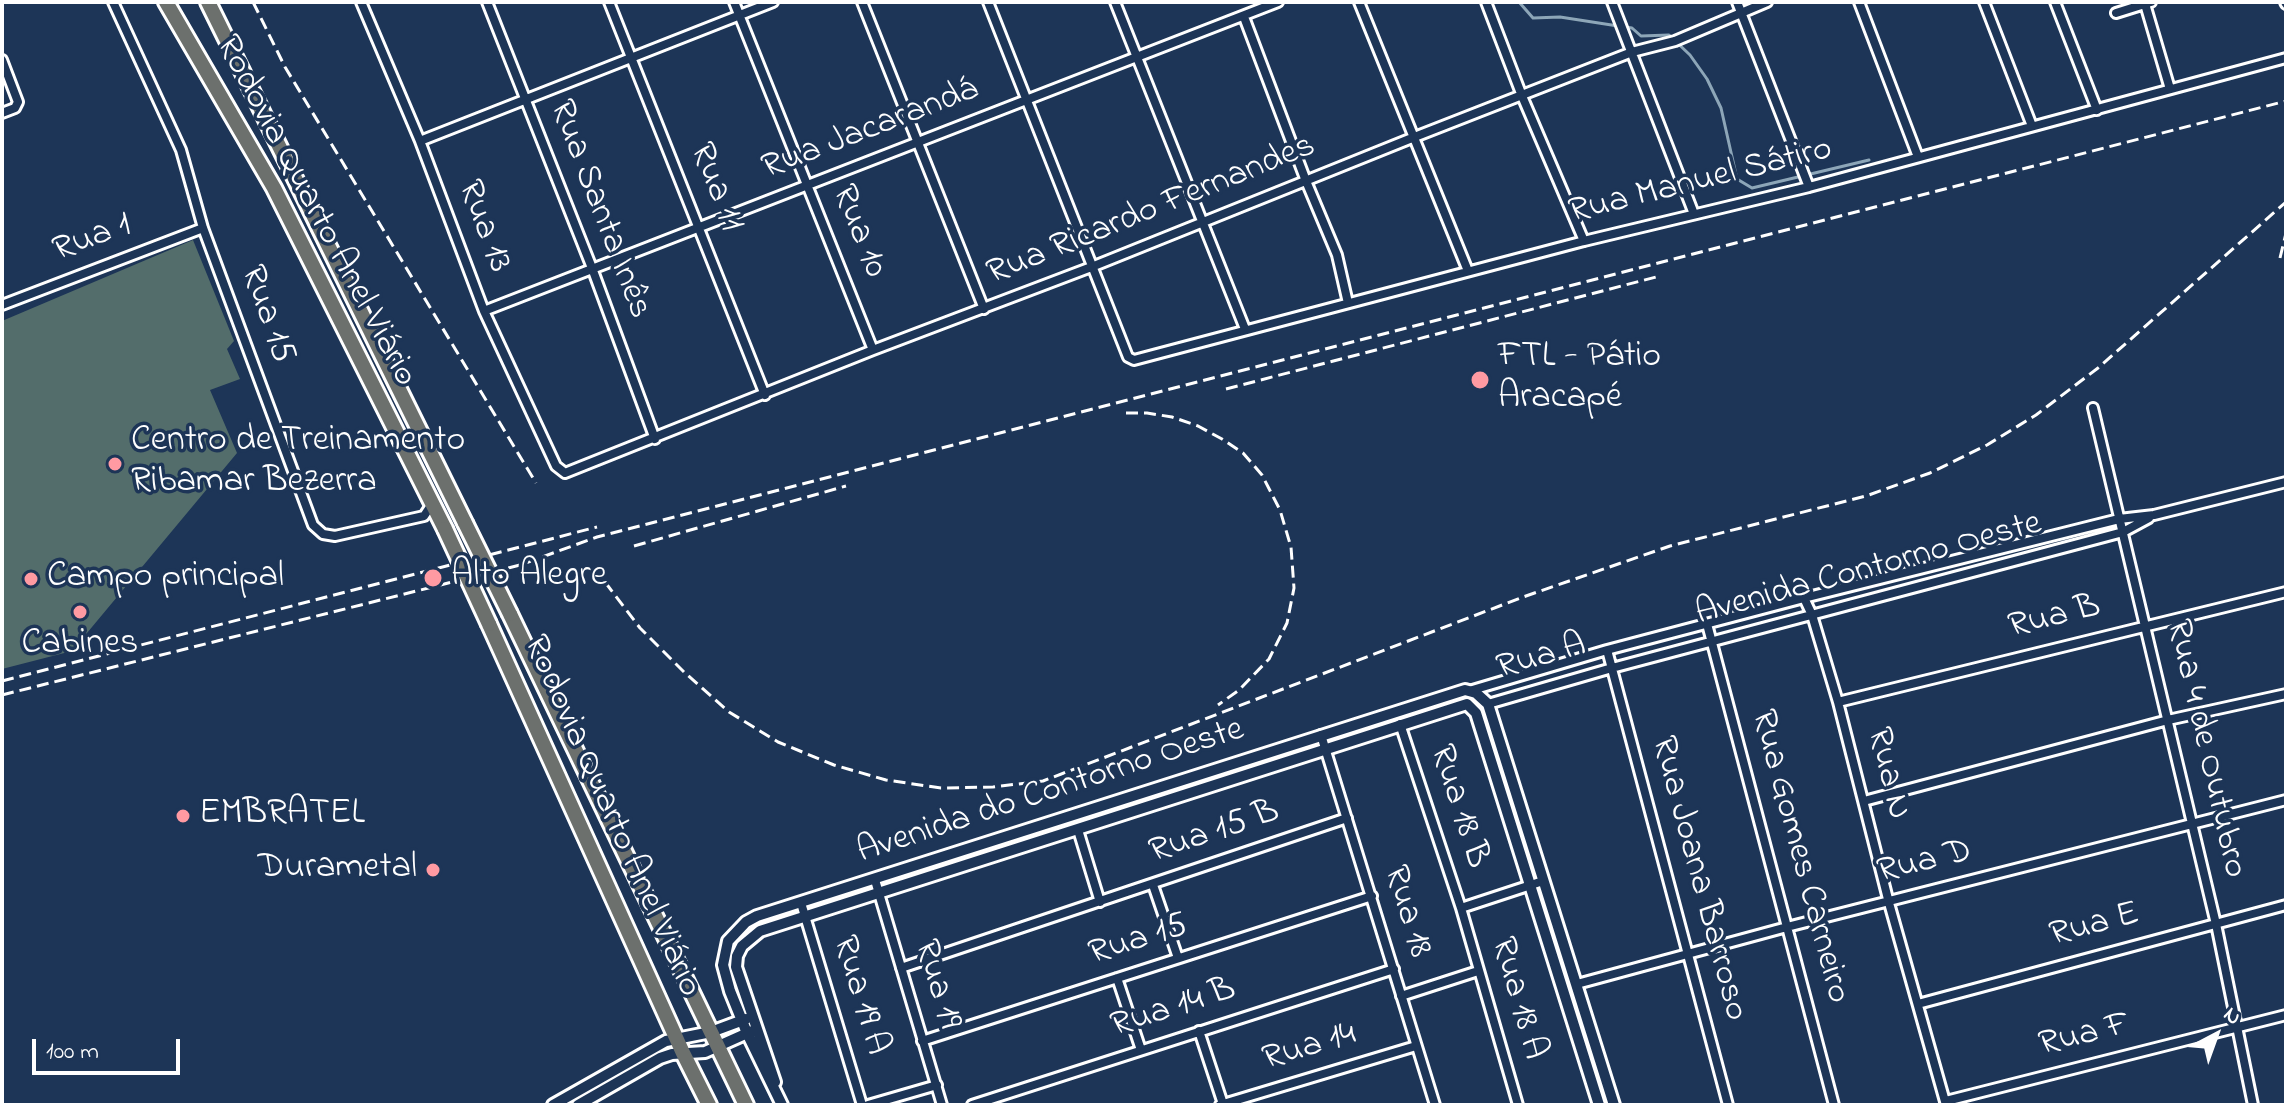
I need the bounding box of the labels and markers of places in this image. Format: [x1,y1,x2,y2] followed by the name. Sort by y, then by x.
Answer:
[1498,337,1661,422] place label: FTL - Pátio Aracapé
[1469,369,1491,391] marker: FTL - Pátio Aracapé
[131,421,465,506] place label: Centro de Treinamento Ribamar Bezerra
[106,455,124,473] marker: Centro de Treinamento Ribamar Bezerra
[451,556,607,600] place label: Alto Alegre
[47,557,284,601] place label: Campo principal
[422,567,444,589] marker: Alto Alegre
[22,570,40,588] marker: Campo principal
[71,603,89,621] marker: Cabines
[22,624,138,668] place label: Cabines
[199,794,365,838] place label: EMBRATEL
[174,807,192,825] marker: EMBRATEL
[258,848,417,892] place label: Durametal
[424,861,442,879] marker: Durametal

